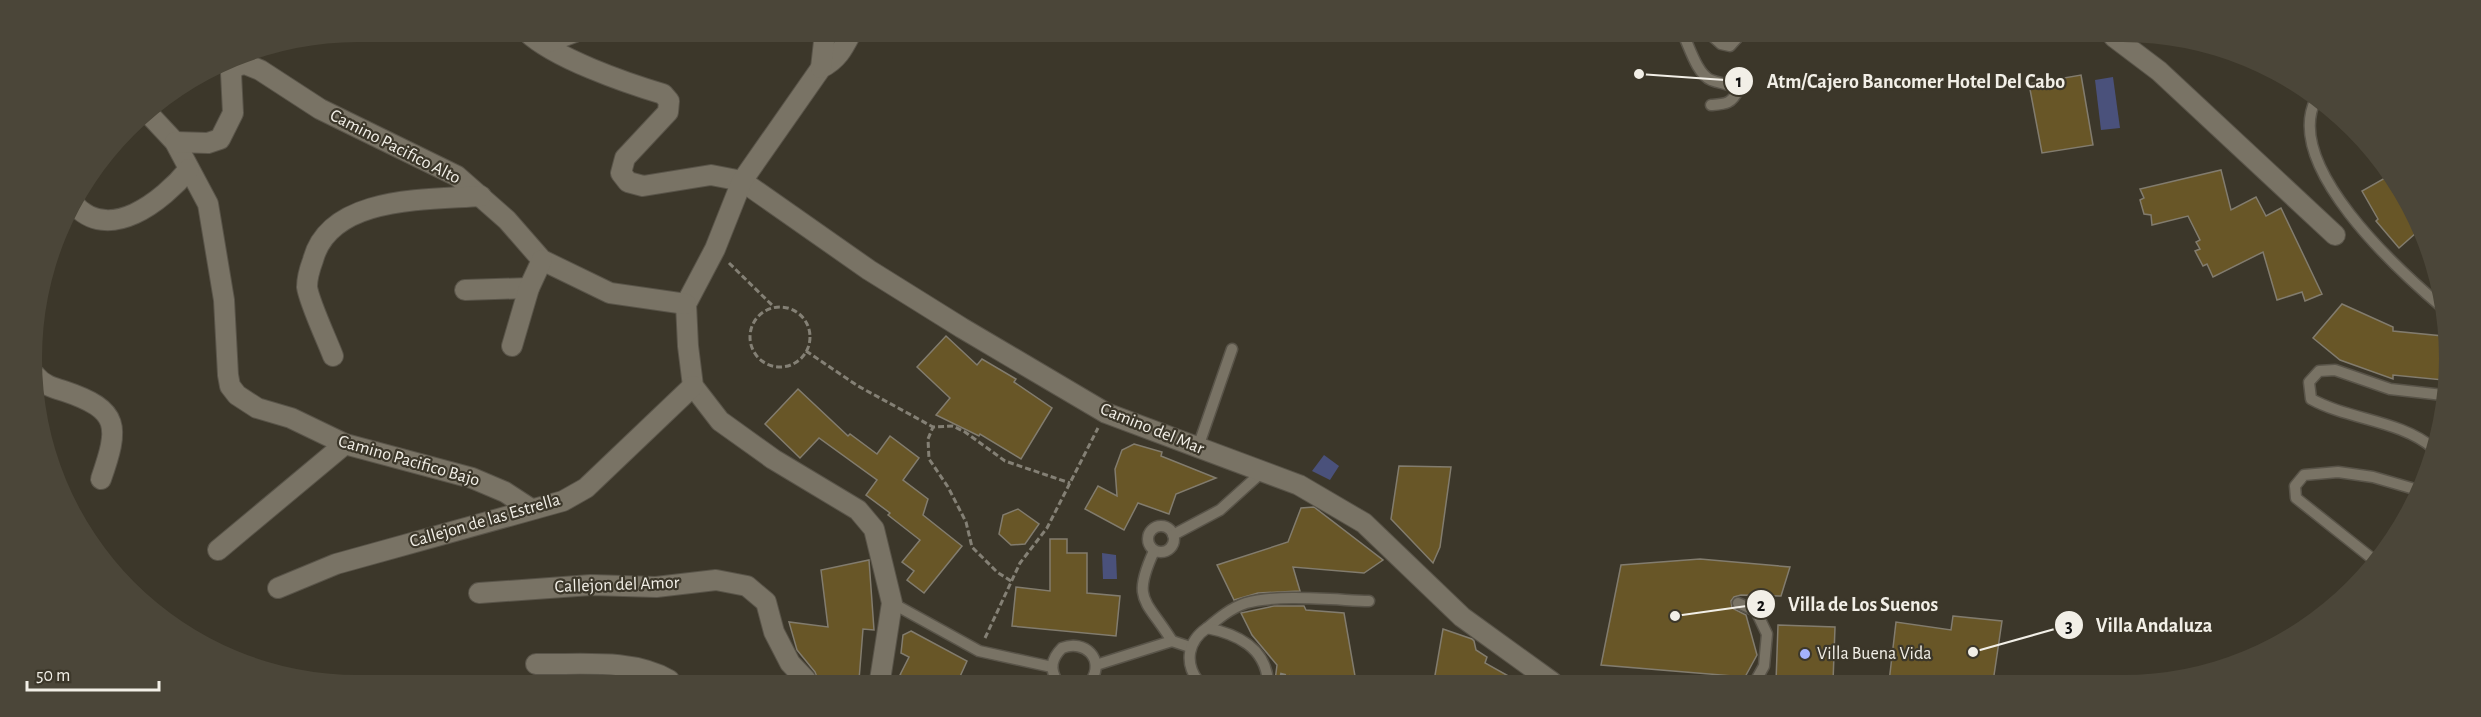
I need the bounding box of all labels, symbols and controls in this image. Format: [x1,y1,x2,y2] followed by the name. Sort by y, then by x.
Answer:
[1724,62,2077,100] callout: Atm/Cajero Bancomer Hotel Del Cabo
[1767,72,2065,92] text: Atm/Cajero Bancomer Hotel Del Cabo
[1736,73,1742,91] text: 1
[327,106,463,188] street label: Camino Pacifico Alto
[1097,400,1207,458] street label: Camino del Mar
[336,432,482,490] street label: Camino Pacifico Bajo
[408,491,562,551] street label: Callejon de las Estrella
[554,574,680,596] street label: Callejon del Amor
[1746,585,1950,623] callout: Villa de Los Suenos
[1788,595,1938,615] text: Villa de Los Suenos
[1757,597,1766,615] text: 2
[2054,606,2224,644] callout: Villa Andaluza
[2096,616,2213,636] text: Villa Andaluza
[2065,618,2073,636] text: 3
[1817,645,1932,663] place label: Villa Buena Vida
[1798,647,1812,661] marker: Villa Buena Vida
[27,654,159,692] scale bar
[36,667,70,685] text: 50 m

